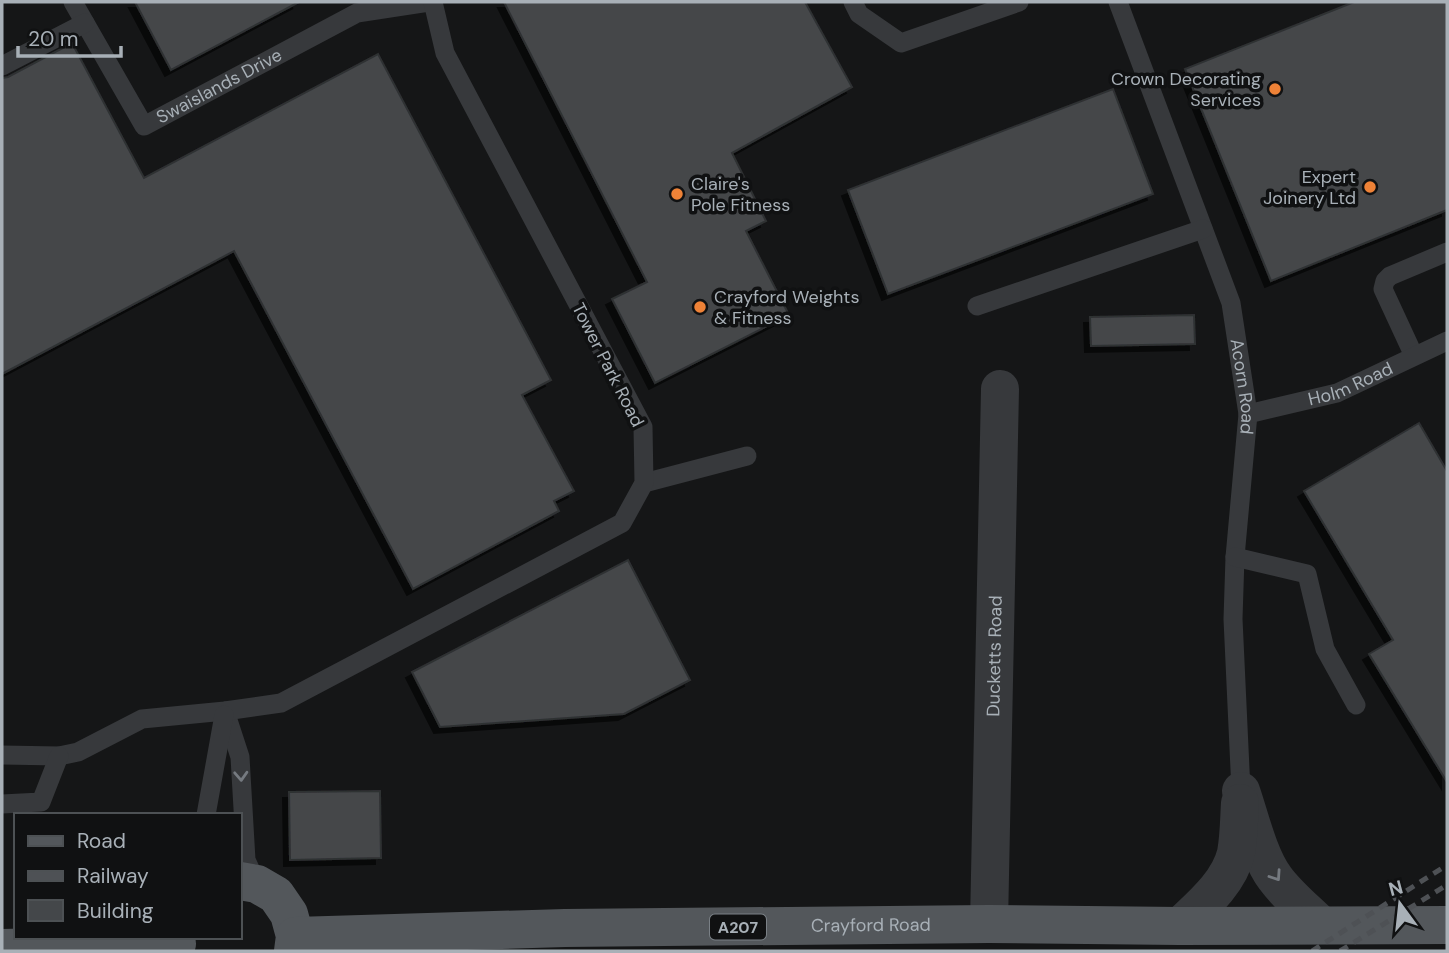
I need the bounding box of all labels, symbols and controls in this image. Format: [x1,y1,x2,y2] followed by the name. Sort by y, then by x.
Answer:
[18,14,121,58] scale bar
[28,25,79,53] text: 20 m
[152,43,286,129] street label: Swaislands Drive
[1111,67,1261,112] place label: Crown Decorating Services
[1267,81,1283,97] marker: Crown Decorating Services
[1263,165,1356,210] place label: Expert Joinery Ltd
[691,172,790,217] place label: Claire's Pole Fitness
[1362,179,1378,195] marker: Expert Joinery Ltd
[669,186,685,202] marker: Claire's Pole Fitness
[714,285,859,330] place label: Crayford Weights & Fitness
[566,299,650,431] street label: Tower Park Road
[692,299,708,315] marker: Crayford Weights & Fitness
[1225,337,1260,435] street label: Acorn Road
[1306,356,1397,411] street label: Holm Road
[981,595,1008,717] street label: Ducketts Road
[233,771,248,782] one-way arrow
[14,813,242,939] legend
[77,827,126,855] text: Road
[77,862,149,890] text: Railway
[1267,869,1280,882] one-way arrow
[1365,869,1435,939] north arrow
[1386,874,1406,902] text: N
[77,897,154,925] text: Building
[811,913,931,938] street label: Crayford Road
[710,914,766,939] road number: A207

